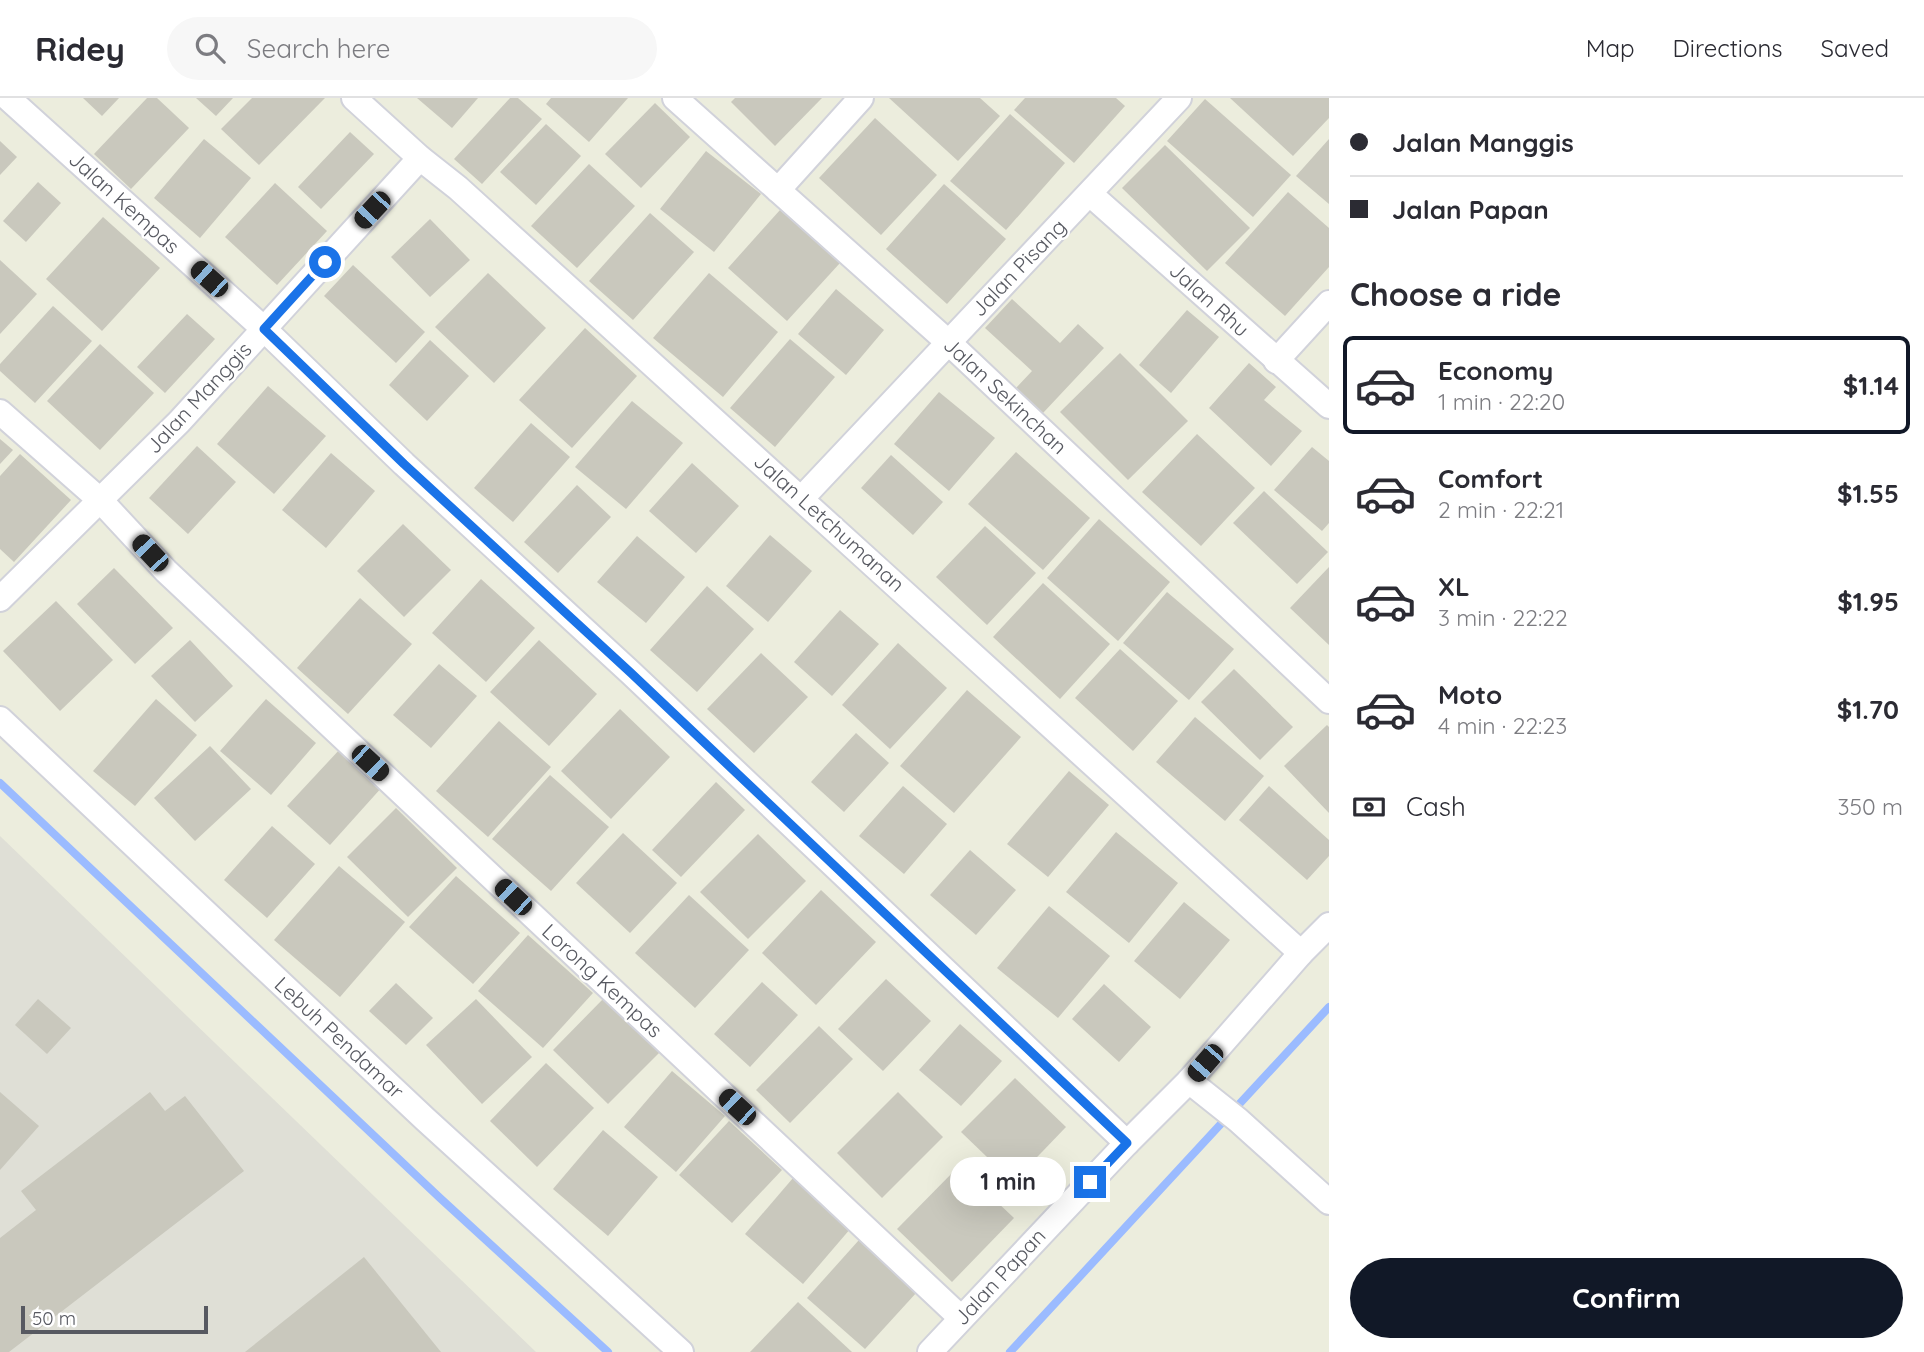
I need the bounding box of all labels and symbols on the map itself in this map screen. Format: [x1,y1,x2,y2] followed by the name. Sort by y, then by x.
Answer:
[64,146,185,259] street label: Jalan Kempas
[350,187,395,233] car
[965,213,1071,321] street label: Jalan Pisang
[309,246,341,278] route start
[187,257,232,301] car
[1165,257,1255,342] street label: Jalan Rhu
[939,331,1073,459] street label: Jalan Sekinchan
[140,336,257,458] street label: Jalan Manggis
[749,448,910,597] street label: Jalan Letchumanan
[128,530,173,576] car
[348,741,393,785] car
[491,875,536,919] car
[537,918,668,1043] street label: Lorong Kempas
[270,971,410,1104] street label: Lebuh Pendamar
[1184,1040,1227,1086] car
[715,1085,760,1129] car
[950,1158,1066,1206] callout: 1 min
[1074,1166,1106,1198] route end
[948,1223,1051,1330] street label: Jalan Papan
[21,1303,208,1335] scale bar

